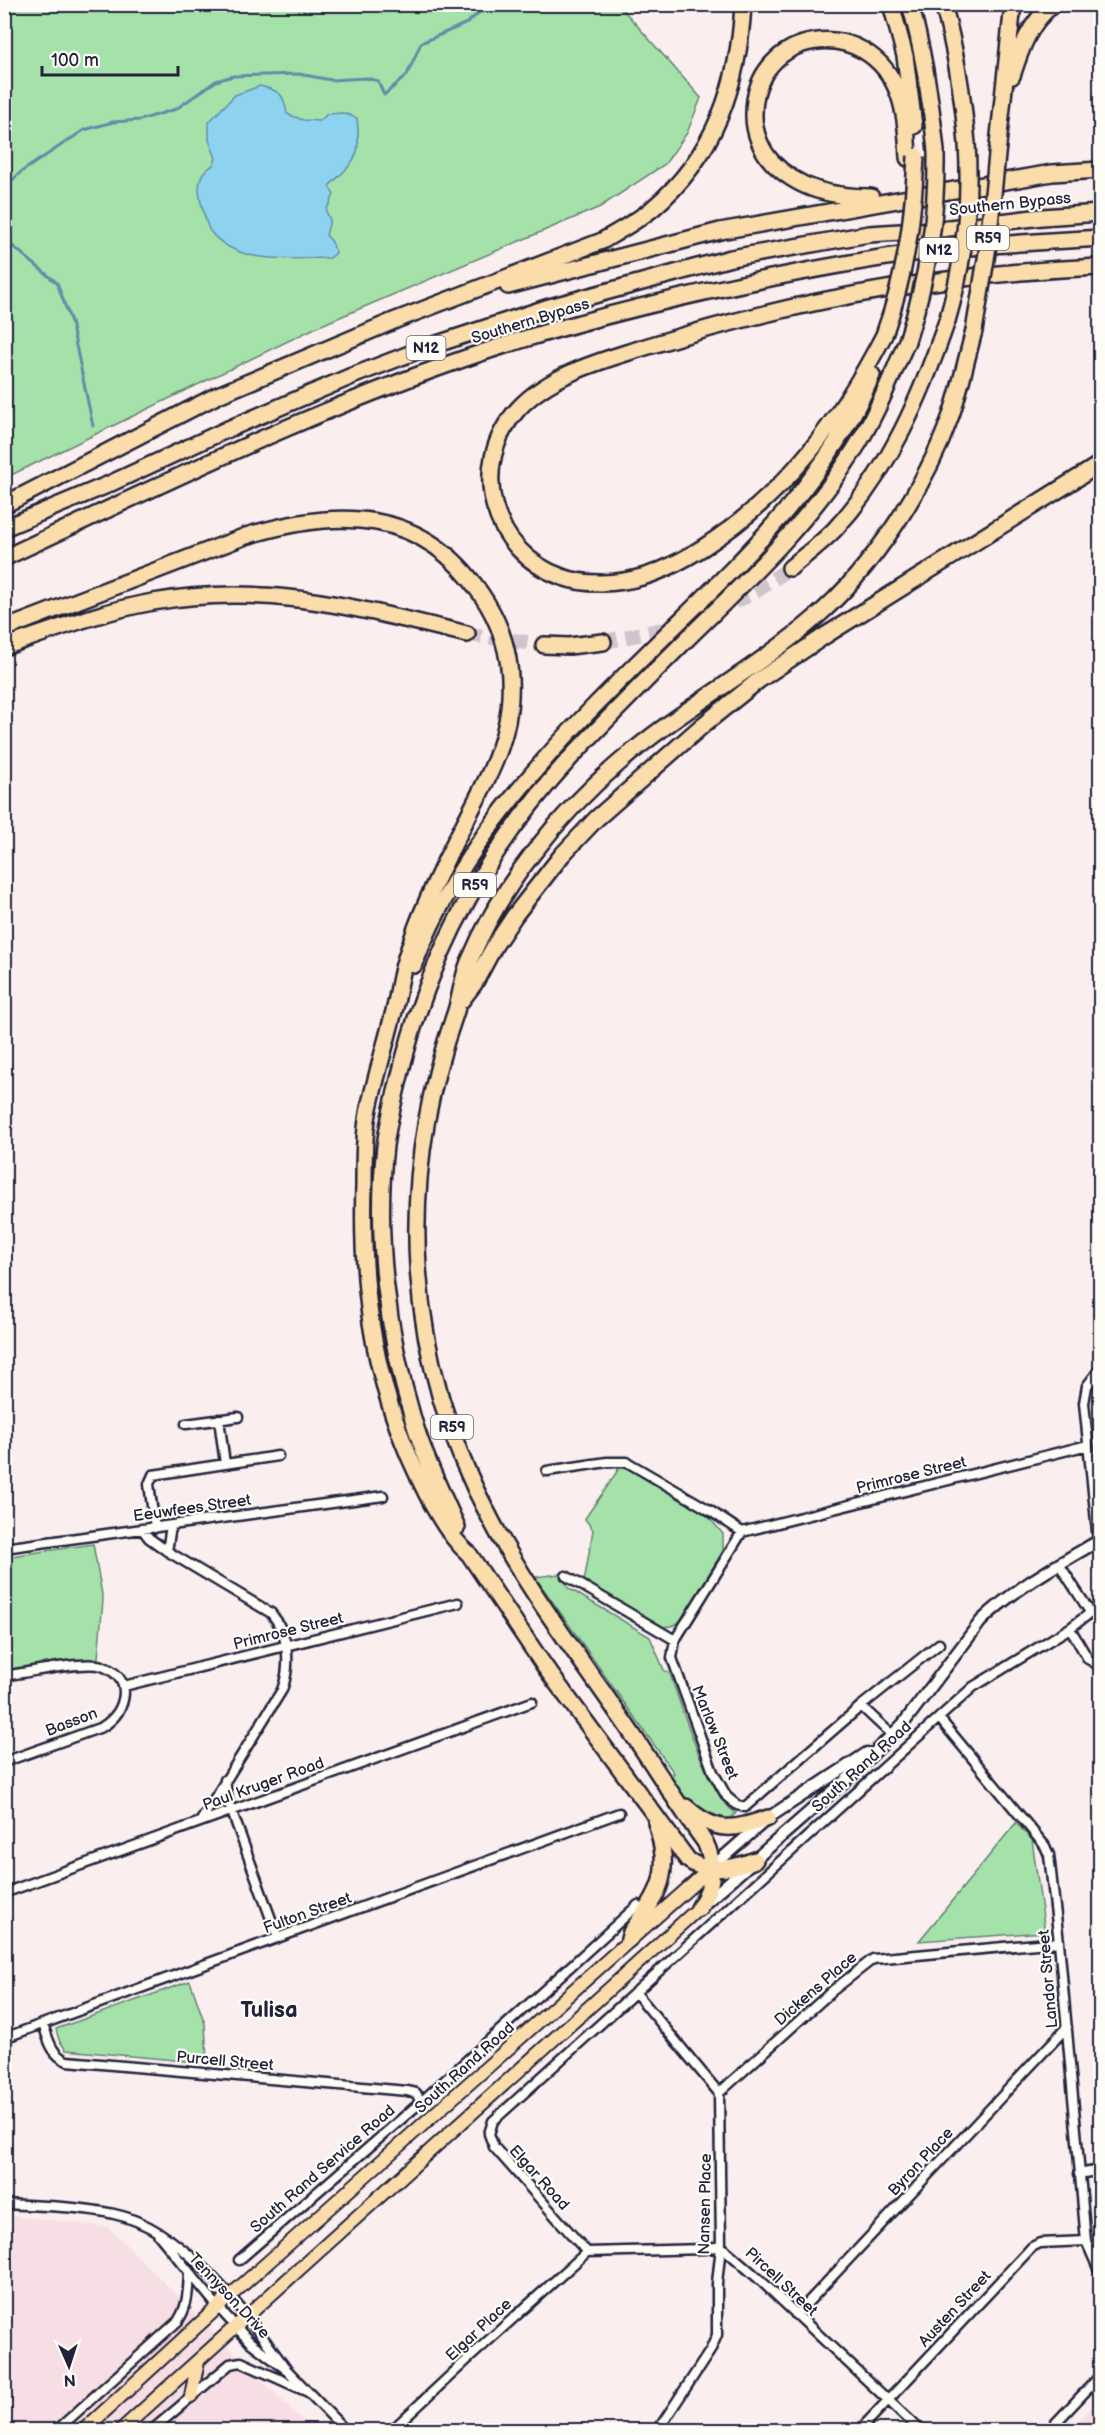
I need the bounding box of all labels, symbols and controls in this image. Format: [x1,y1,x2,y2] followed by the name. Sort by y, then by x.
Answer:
[42,39,178,77] scale bar
[51,50,99,71] text: 100 m
[948,189,1072,220] street label: Southern Bypass
[967,226,1009,250] road number: R59
[920,238,958,262] road number: N12
[469,294,592,348] street label: Southern Bypass
[406,336,446,360] road number: N12
[454,873,496,897] road number: R59
[431,1415,473,1439] road number: R59
[854,1453,968,1498] street label: Primrose Street
[132,1491,252,1526] street label: Eeuwfees Street
[231,1609,345,1654] street label: Primrose Street
[687,1683,742,1782] street label: Marlow Street
[43,1704,100,1741] street label: Basson
[808,1717,916,1817] street label: South Rand Road
[200,1754,327,1815] street label: Paul Kruger Road
[261,1889,354,1938] street label: Fulton Street
[1035,1929,1062,2029] street label: Landor Street
[771,1948,861,2030] street label: Dickens Place
[240,1997,298,2024] district label: Tulisa
[411,2018,519,2118] street label: South Rand Road
[175,2048,274,2075] street label: Purcell Street
[247,2101,399,2237] street label: South Rand Service Road
[885,2123,958,2200] street label: Byron Place
[505,2142,573,2214] street label: Elgar Road
[695,2153,716,2255] street label: Nansen Place
[741,2244,821,2321] street label: Pircell Street
[184,2249,274,2343] street label: Tennyson Drive
[915,2267,995,2351] street label: Austen Street
[442,2295,516,2365] street label: Elgar Place
[39,2336,99,2396] north arrow
[63,2370,76,2389] text: N

